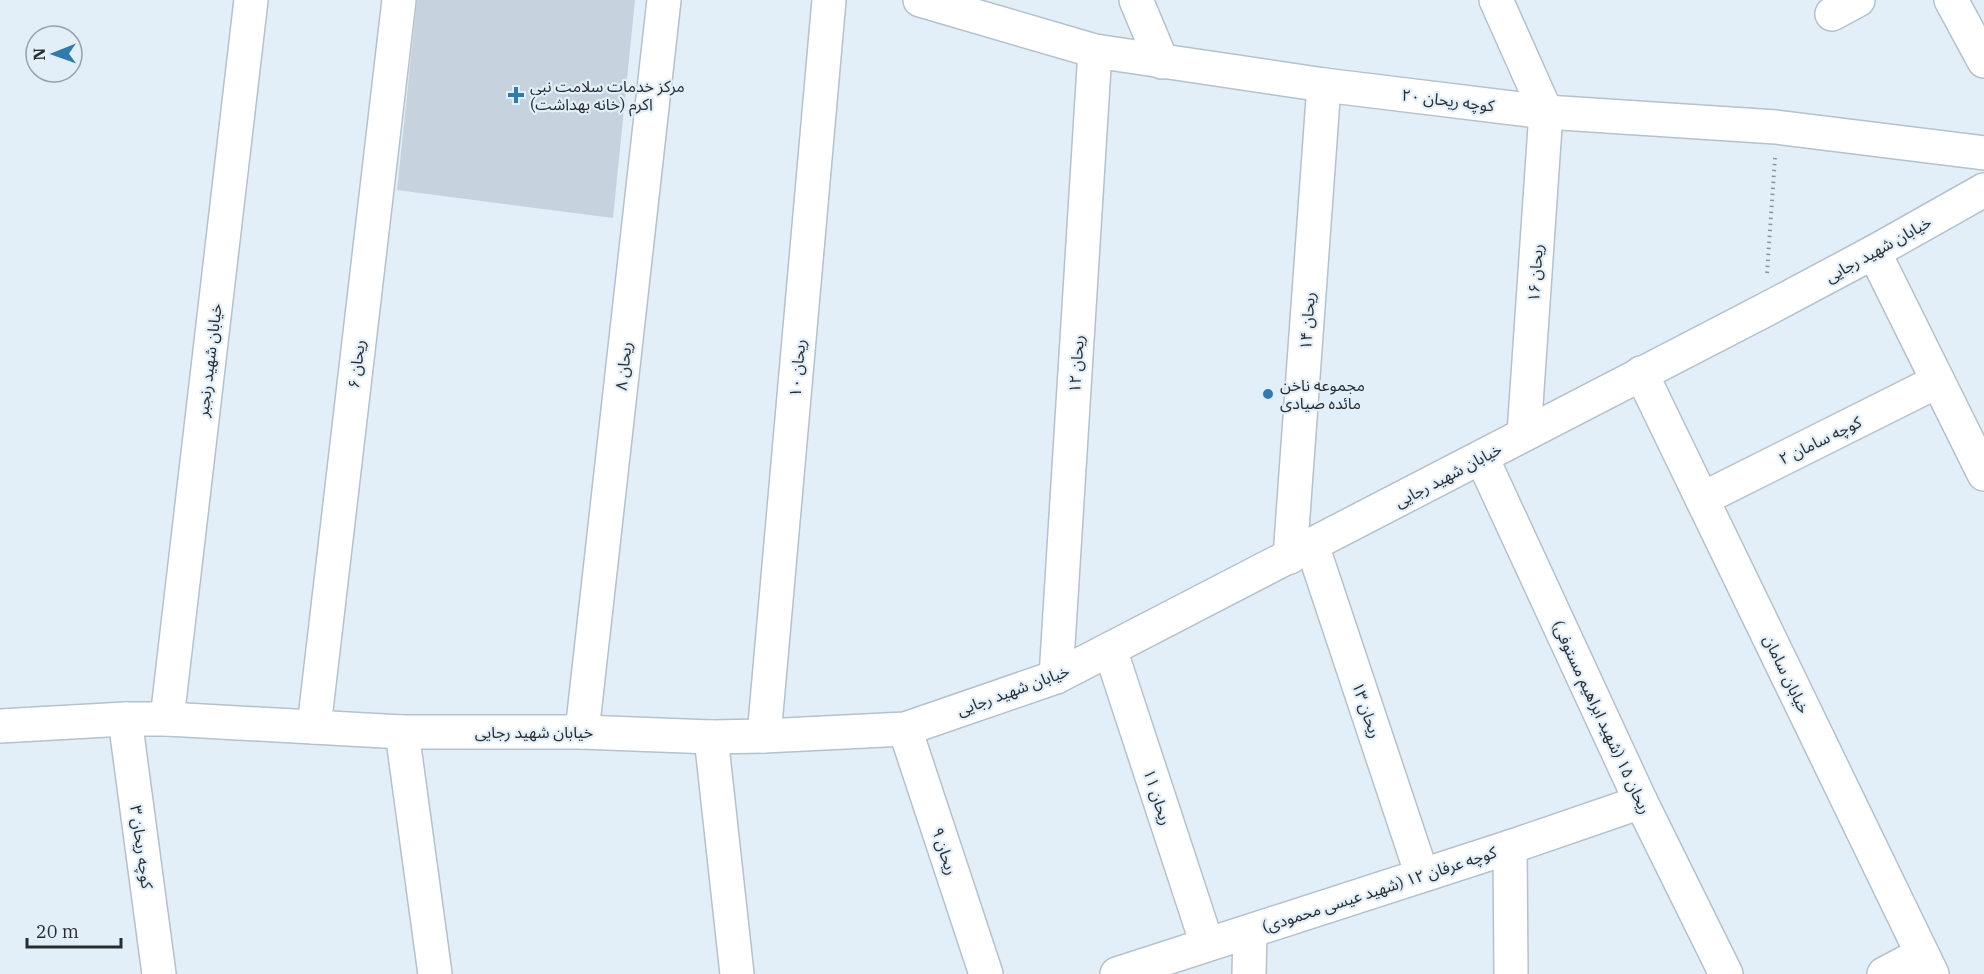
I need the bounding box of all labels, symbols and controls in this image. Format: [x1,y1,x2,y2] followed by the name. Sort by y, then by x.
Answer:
[24,24,84,84] north arrow
[29,48,49,61] text: N
[530,76,685,117] place label: مرکز خدمات سلامت نبی اکرم (خانه بهداشت)
[1400,84,1496,117] street label: کوچه ریحان ۲۰
[507,86,525,104] marker: مرکز خدمات سلامت نبی اکرم (خانه بهداشت)
[1821,212,1935,286] street label: خیابان شهید رجایی
[1523,243,1547,303] street label: ریحان ۱۶
[1295,291,1319,351] street label: ریحان ۱۴
[192,302,226,419] street label: خیابان شهید رنجبر
[1064,334,1088,394] street label: ریحان ۱۲
[785,338,809,398] street label: ریحان ۱۰
[343,339,369,389] street label: ریحان ۶
[611,341,635,391] street label: ریحان ۸
[1280,375,1365,413] place label: مجموعه ناخن مائده صیادی
[1261,387,1275,401] marker: مجموعه ناخن مائده صیادی
[1776,411,1865,469] street label: کوچه سامان ۲
[1391,438,1505,512] street label: خیابان شهید رجایی
[1546,617,1656,818] street label: ریحان ۱۵ (شهید ابراهیم مستوفی)
[1759,631,1815,717] street label: خیابان سامان
[954,660,1072,720] street label: خیابان شهید رجایی
[1348,679,1386,741] street label: ریحان ۱۳
[475,722,593,742] street label: خیابان شهید رجایی
[1140,766,1176,828] street label: ریحان ۱۱
[125,804,158,890] street label: کوچه ریحان ۳
[928,825,962,877] street label: ریحان ۹
[1259,841,1499,937] street label: کوچه عرفان ۱۲ (شهید عیسی محمودی)
[27,911,122,949] scale bar
[36,920,79,943] text: 20 m

